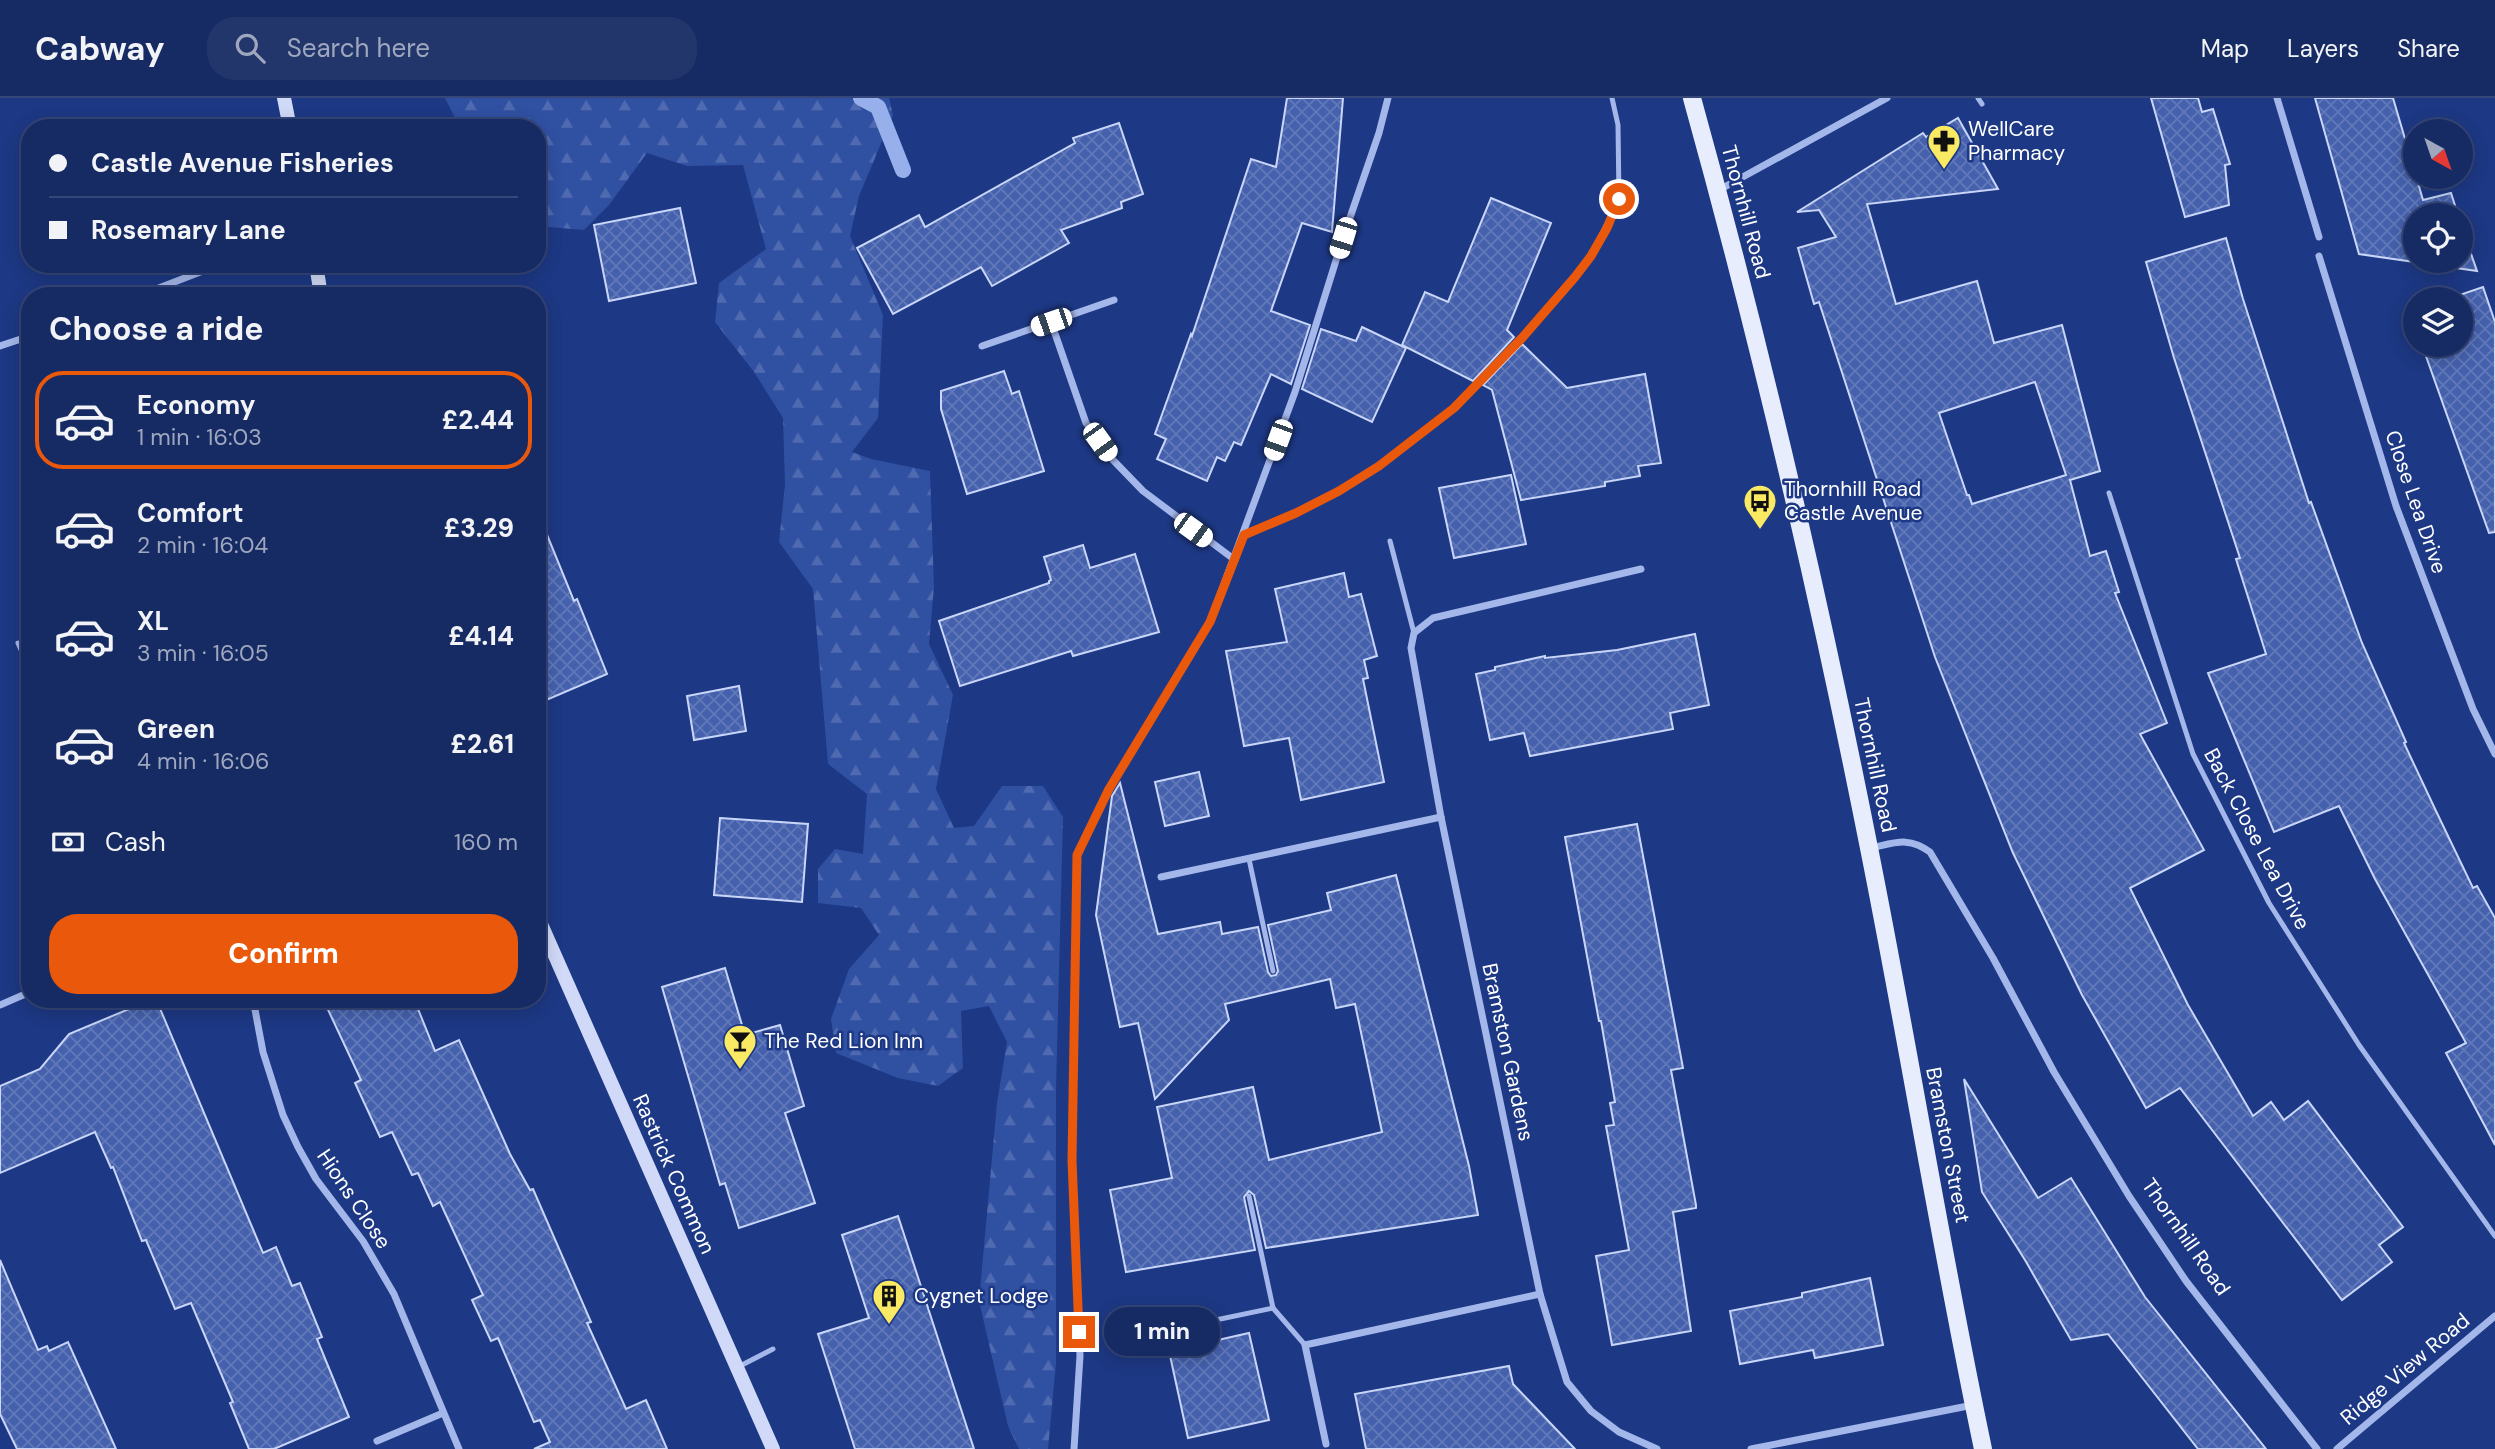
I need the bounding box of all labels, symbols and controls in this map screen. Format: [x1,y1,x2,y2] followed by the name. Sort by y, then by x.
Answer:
[207,17,697,80] search box
[35,27,165,70] text: Cabway
[231,29,269,67] icon: search
[287,31,430,65] text: Search here
[2201,33,2249,64] text: Map
[2287,33,2359,64] text: Layers
[2397,33,2460,64] text: Share
[1968,115,2066,167] place label: WellCare Pharmacy
[2403,119,2473,189] north arrow
[2403,119,2473,357] map controls
[1925,122,1963,171] pharmacy icon: WellCare Pharmacy
[1715,142,1777,282] street label: Thornhill Road
[91,146,394,180] text: Castle Avenue Fisheries
[1603,183,1635,215] route start
[2403,203,2473,273] button: locate
[91,213,286,247] text: Rosemary Lane
[1327,215,1360,261] car
[2403,287,2473,357] button: layers
[1028,305,1075,339] car
[49,308,264,350] text: Choose a ride
[137,388,255,422] text: Economy
[53,389,116,452] icon: car
[442,403,514,437] text: £2.44
[1261,417,1296,463] car
[1080,419,1121,465] car
[137,422,262,452] text: 1 min · 16:03
[2378,427,2454,577] street label: Close Lea Drive
[1784,475,1922,527] place label: Thornhill Road Castle Avenue
[1741,482,1779,531] bus stop icon: Thornhill Road Castle Avenue
[137,496,243,530] text: Comfort
[53,497,116,560] icon: car
[1170,509,1217,551] car
[444,511,514,545] text: £3.29
[137,530,268,560] text: 2 min · 16:04
[137,604,169,638] text: XL
[53,605,116,668] icon: car
[448,619,514,653] text: £4.14
[137,638,269,668] text: 3 min · 16:05
[1847,695,1903,835] street label: Thornhill Road
[137,712,215,746] text: Green
[53,713,116,776] icon: car
[451,727,514,761] text: £2.61
[2197,743,2317,935] street label: Back Close Lea Drive
[137,746,270,776] text: 4 min · 16:06
[49,823,87,861] icon: cash
[105,825,166,859] text: Cash
[454,827,518,857] text: 160 m
[49,914,518,994] button: Confirm
[1475,961,1541,1143] street label: Bramston Gardens
[721,1022,759,1071] bar icon: The Red Lion Inn
[764,1027,923,1055] place label: The Red Lion Inn
[1919,1065,1977,1225] street label: Bramston Street
[626,1090,722,1258] street label: Rastrick Common
[310,1144,398,1254] street label: Hions Close
[2135,1173,2237,1301] street label: Thornhill Road
[870,1277,908,1326] building icon: Cygnet Lodge
[914,1282,1049,1310] place label: Cygnet Lodge
[2334,1307,2476,1431] street label: Ridge View Road
[1104,1308,1219,1356] callout: 1 min
[1063,1316,1095,1348] route end
[1134,1316,1190,1346] text: 1 min

